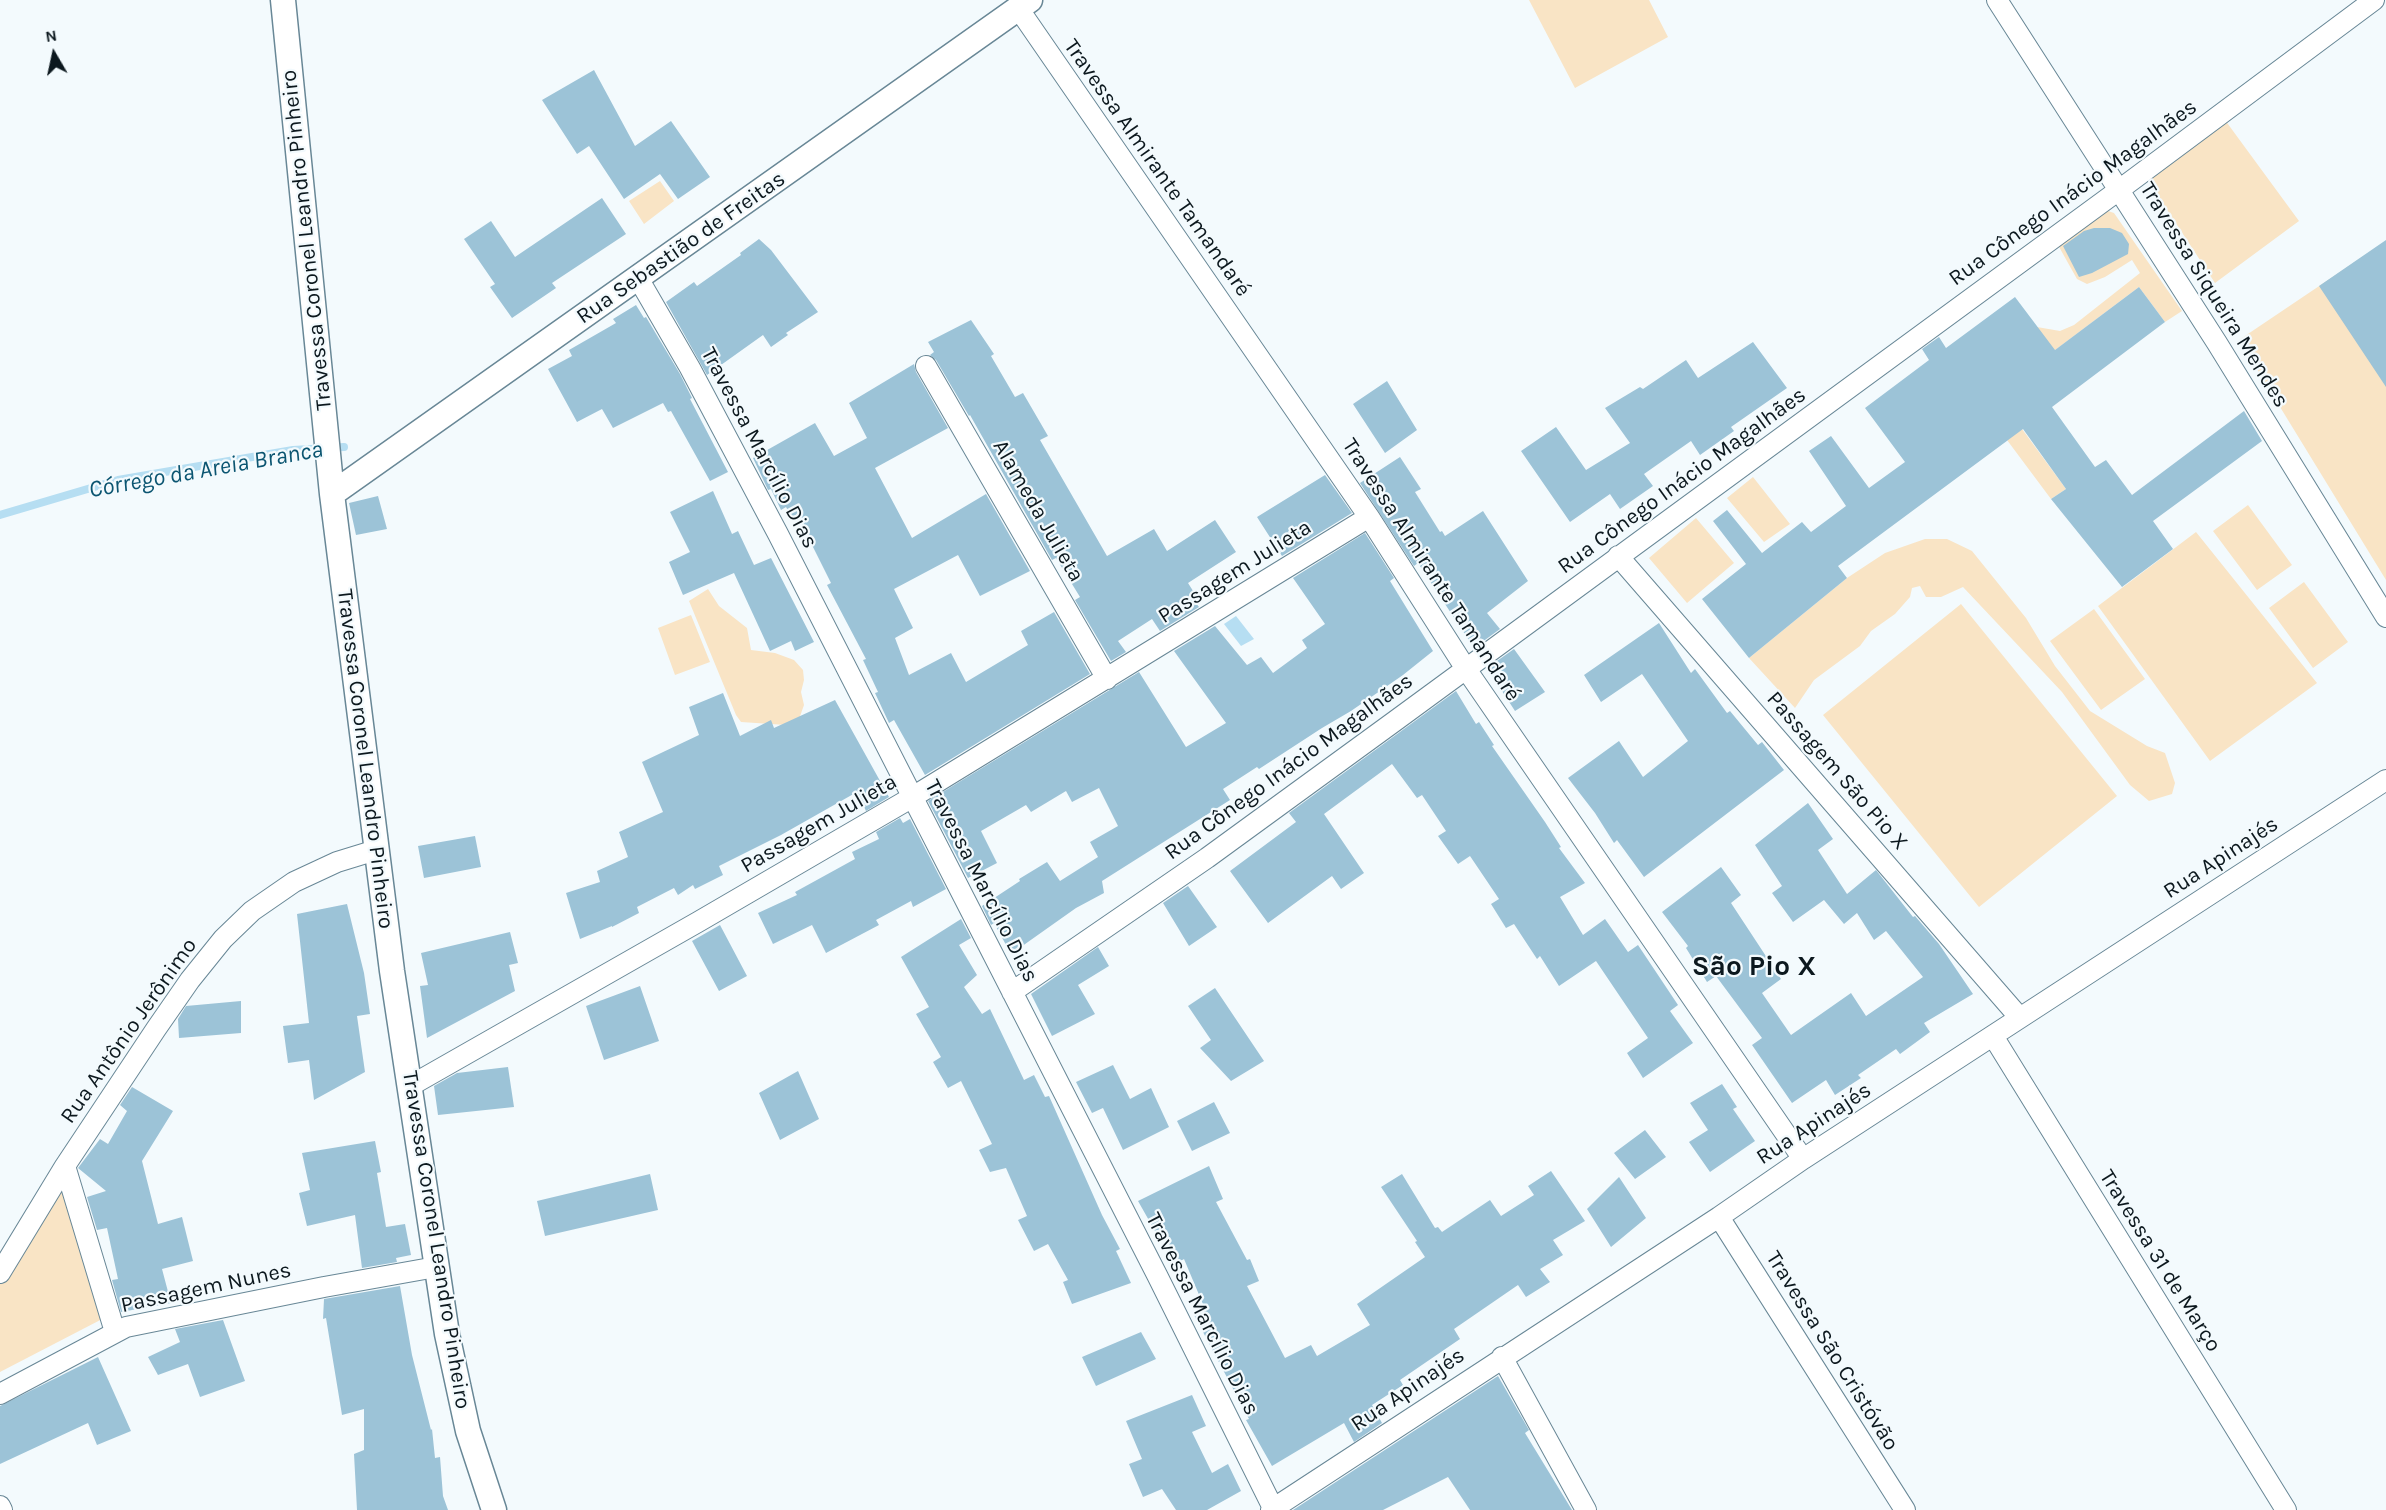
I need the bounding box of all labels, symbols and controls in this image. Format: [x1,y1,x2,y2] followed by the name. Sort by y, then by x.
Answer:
[24,24,84,84] north arrow
[44,25,58,46] text: N
[1058,34,1256,302] street label: Travessa Almirante Tamandaré
[276,69,338,411] street label: Travessa Coronel Leandro Pinheiro
[1944,94,2202,292] street label: Rua Cônego Inácio Magalhães
[572,166,790,330] street label: Rua Sebastião de Freitas
[2134,178,2294,412] street label: Travessa Siqueira Mendes
[695,343,823,553] street label: Travessa Marcílio Dias
[1553,382,1811,580] street label: Rua Cônego Inácio Magalhães
[1336,434,1526,706] street label: Travessa Almirante Tamandaré
[87,435,325,505] water label: Córrego da Areia Branca
[987,435,1089,587] street label: Alameda Julieta
[1154,514,1316,630] street label: Passagem Julieta
[331,588,399,930] street label: Travessa Coronel Leandro Pinheiro
[1160,668,1418,866] street label: Rua Cônego Inácio Magalhães
[1761,686,1913,856] street label: Passagem São Pio X
[736,769,902,879] street label: Passagem Julieta
[918,775,1044,987] street label: Travessa Marcílio Dias
[2159,811,2283,905] street label: Rua Apinajés
[55,933,203,1129] street label: Rua Antônio Jerônimo
[1692,950,1816,984] district label: São Pio X
[396,1069,476,1411] street label: Travessa Coronel Leandro Pinheiro
[1752,1077,1876,1171] street label: Rua Apinajés
[2093,1165,2227,1357] street label: Travessa 31 de Março
[1139,1208,1265,1420] street label: Travessa Marcílio Dias
[1760,1246,1904,1456] street label: Travessa São Cristóvão
[118,1257,294,1319] street label: Passagem Nunes
[1346,1342,1470,1438] street label: Rua Apinajés

